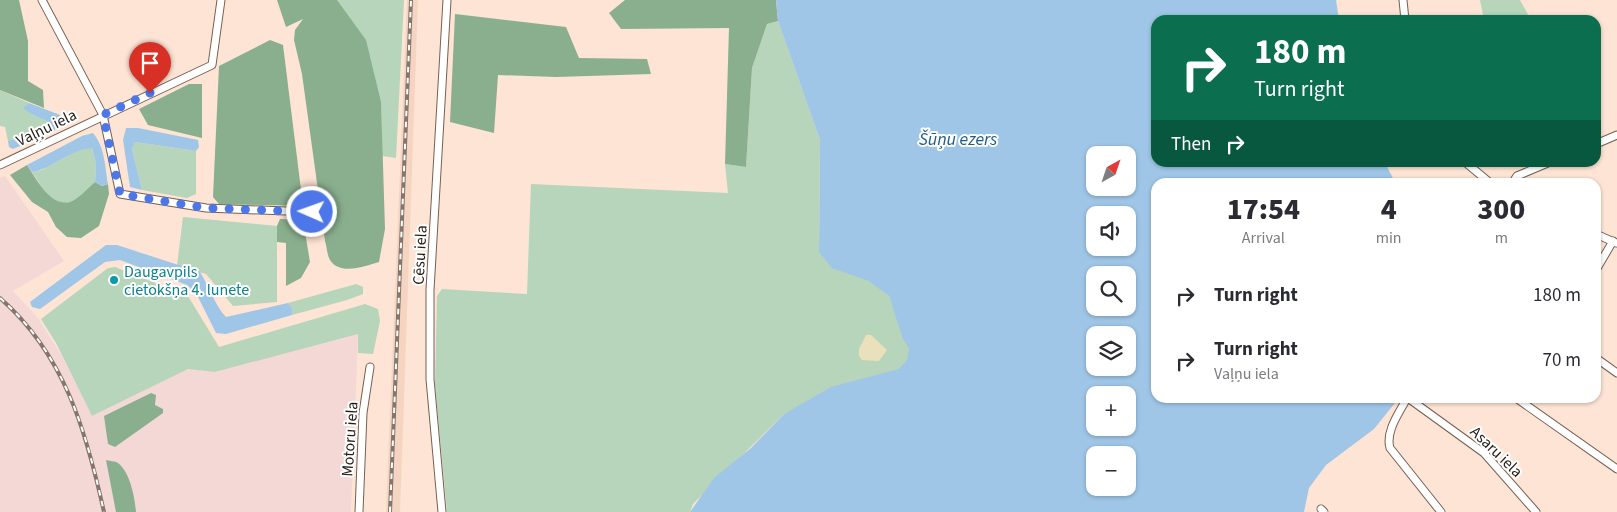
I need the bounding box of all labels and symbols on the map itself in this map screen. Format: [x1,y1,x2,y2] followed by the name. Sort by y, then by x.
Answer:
[129,42,171,93] pin
[13,104,80,152] street label: Vaļņu iela
[919,127,997,152] water label: Šūņu ezers
[1086,146,1136,196] north arrow
[285,185,337,237] position arrow
[407,225,433,285] street label: Cēsu iela
[124,261,249,301] place label: Daugavpils cietokšņa 4. lunete
[108,274,120,286] marker: Daugavpils cietokšņa 4. lunete
[336,401,364,477] street label: Motoru iela
[1465,421,1527,482] street label: Asaru iela

